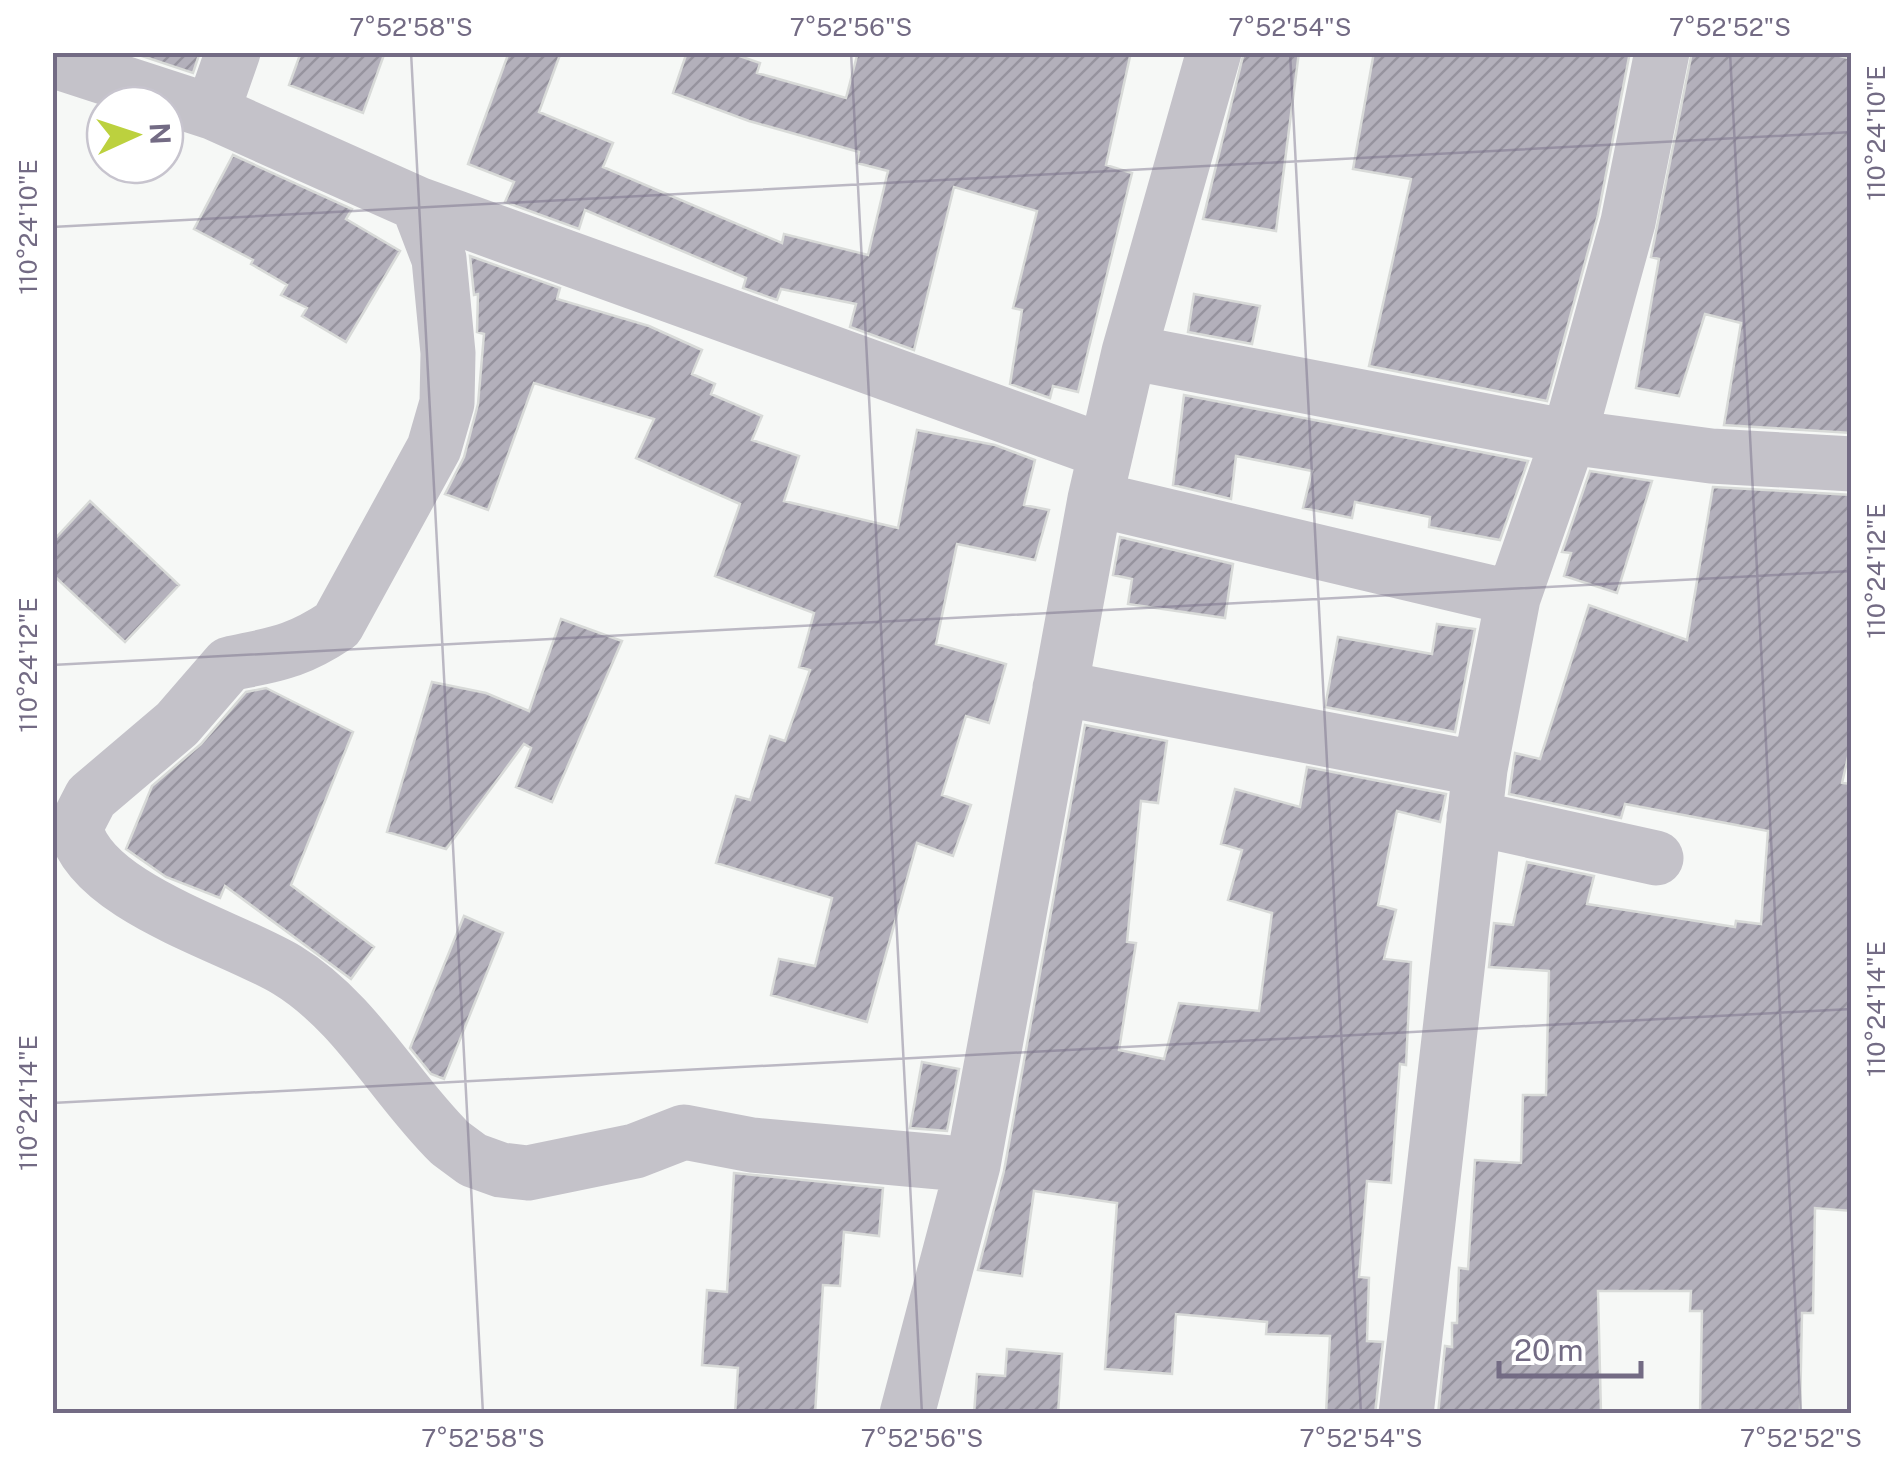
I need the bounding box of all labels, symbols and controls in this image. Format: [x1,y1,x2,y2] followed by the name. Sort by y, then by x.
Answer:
[349,12,473,42] text: 7°52'58"S
[790,12,912,42] text: 7°52'56"S
[1229,12,1351,42] text: 7°52'54"S
[1669,12,1791,42] text: 7°52'52"S
[1861,65,1891,201] text: 110°24'10"E
[85,85,185,185] north arrow
[143,122,178,145] text: N
[13,159,43,295] text: 110°24'10"E
[1861,503,1891,639] text: 110°24'12"E
[13,597,43,733] text: 110°24'12"E
[1861,941,1891,1077] text: 110°24'14"E
[13,1035,43,1171] text: 110°24'14"E
[1499,1316,1642,1378] scale bar
[1514,1332,1583,1368] text: 20 m
[421,1423,545,1453] text: 7°52'58"S
[861,1423,983,1453] text: 7°52'56"S
[1300,1423,1422,1453] text: 7°52'54"S
[1740,1423,1862,1453] text: 7°52'52"S

